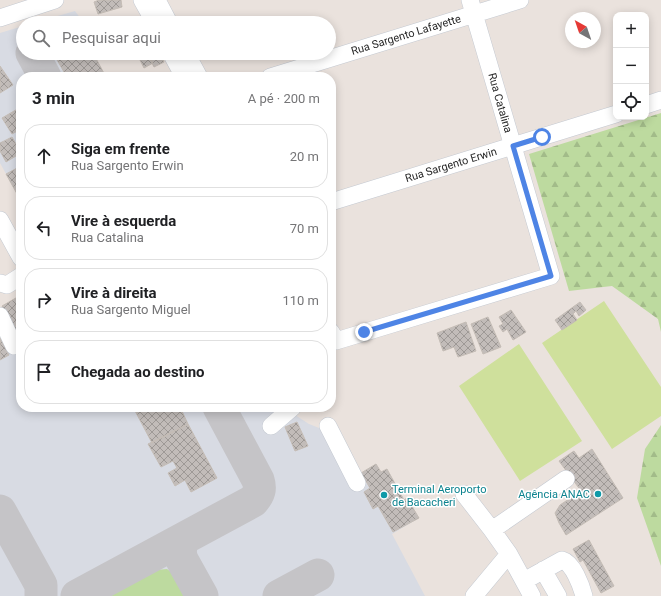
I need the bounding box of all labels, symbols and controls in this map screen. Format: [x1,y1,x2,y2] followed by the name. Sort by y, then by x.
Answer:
[350,12,463,58] street label: Rua Sargento Lafayette
[565,12,601,48] north arrow
[613,12,649,120] map controls
[613,12,649,48] button: +
[16,16,336,60] search box
[30,27,52,49] icon: search
[62,29,161,47] text: Pesquisar aqui
[613,48,649,84] button: −
[485,72,515,134] street label: Rua Catalina
[613,84,649,120] button: locate
[32,88,75,108] text: 3 min
[248,91,320,106] text: A pé · 200 m
[533,128,551,146] route start
[71,140,170,158] text: Siga em frente
[33,145,55,167] icon: ahead
[404,145,498,185] street label: Rua Sargento Erwin
[290,149,319,164] text: 20 m
[71,158,184,173] text: Rua Sargento Erwin
[71,212,176,230] text: Vire à esquerda
[33,217,55,239] icon: left
[290,221,319,236] text: 70 m
[71,230,144,245] text: Rua Catalina
[71,284,157,302] text: Vire à direita
[33,289,55,311] icon: right
[282,293,319,308] text: 110 m
[71,302,191,317] text: Rua Sargento Miguel
[355,323,373,341] route end
[33,361,55,383] icon: arrive
[71,363,205,381] text: Chegada ao destino
[392,483,487,509] place label: Terminal Aeroporto de Bacacheri
[518,488,590,501] place label: Agência ANAC
[593,489,603,499] marker: Agência ANAC
[379,490,389,500] marker: Terminal Aeroporto de Bacacheri

